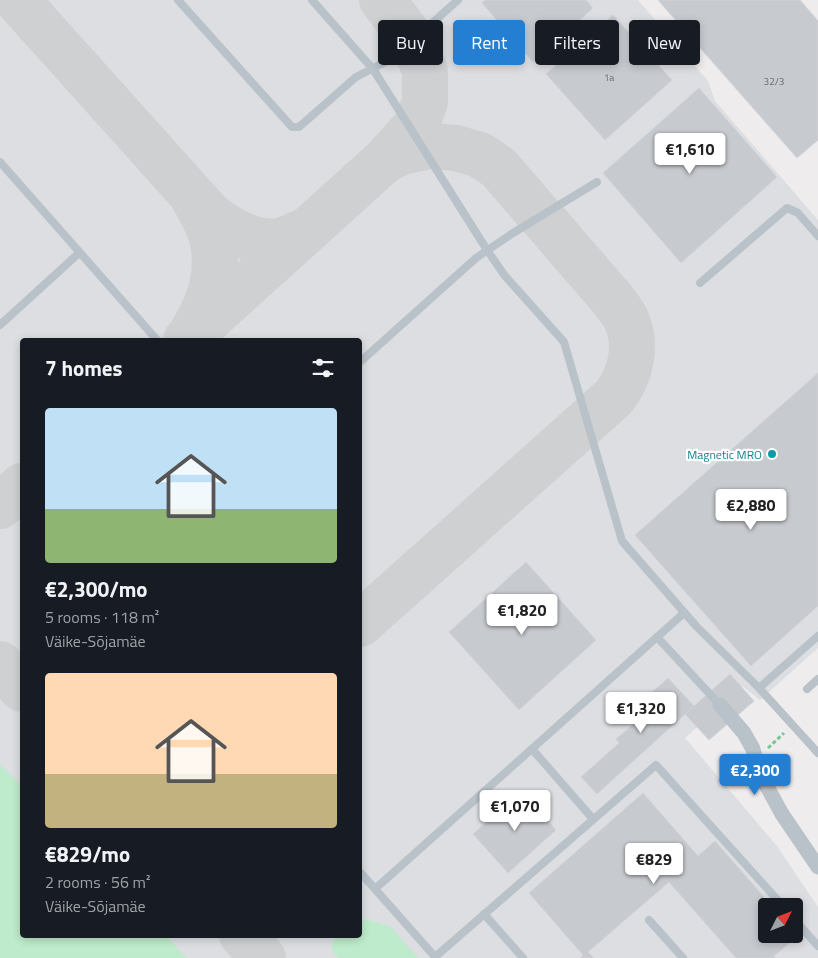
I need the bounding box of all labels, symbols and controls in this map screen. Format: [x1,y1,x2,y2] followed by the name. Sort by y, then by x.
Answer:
[378,20,443,65] chip: Buy
[453,20,525,65] chip: Rent
[535,20,619,65] chip: Filters
[629,20,700,65] chip: New
[604,70,614,85] house number: 1a
[764,74,784,89] house number: 32/3
[649,132,731,175] pin: €1,610
[665,137,715,161] text: €1,610
[45,352,122,384] text: 7 homes
[309,354,337,382] icon: filters
[146,441,236,531] icon: home
[687,445,762,464] place label: Magnetic MRO
[766,448,778,460] marker: Magnetic MRO
[710,488,792,531] pin: €2,880
[726,493,776,517] text: €2,880
[45,573,147,605] text: €2,300/mo
[481,594,563,636] pin: €1,820
[497,598,547,622] text: €1,820
[45,605,159,629] text: 5 rooms · 118 m²
[45,629,146,653] text: Väike-Sõjamäe
[600,692,682,734] pin: €1,320
[616,696,666,720] text: €1,320
[146,706,236,796] icon: home
[714,754,796,796] pin: €2,300
[730,758,780,782] text: €2,300
[474,790,556,832] pin: €1,070
[490,794,540,818] text: €1,070
[45,838,130,870] text: €829/mo
[624,842,684,885] pin: €829
[636,847,672,871] text: €829
[45,870,150,894] text: 2 rooms · 56 m²
[45,894,146,918] text: Väike-Sõjamäe
[758,898,802,942] north arrow
[758,898,803,943] map controls

